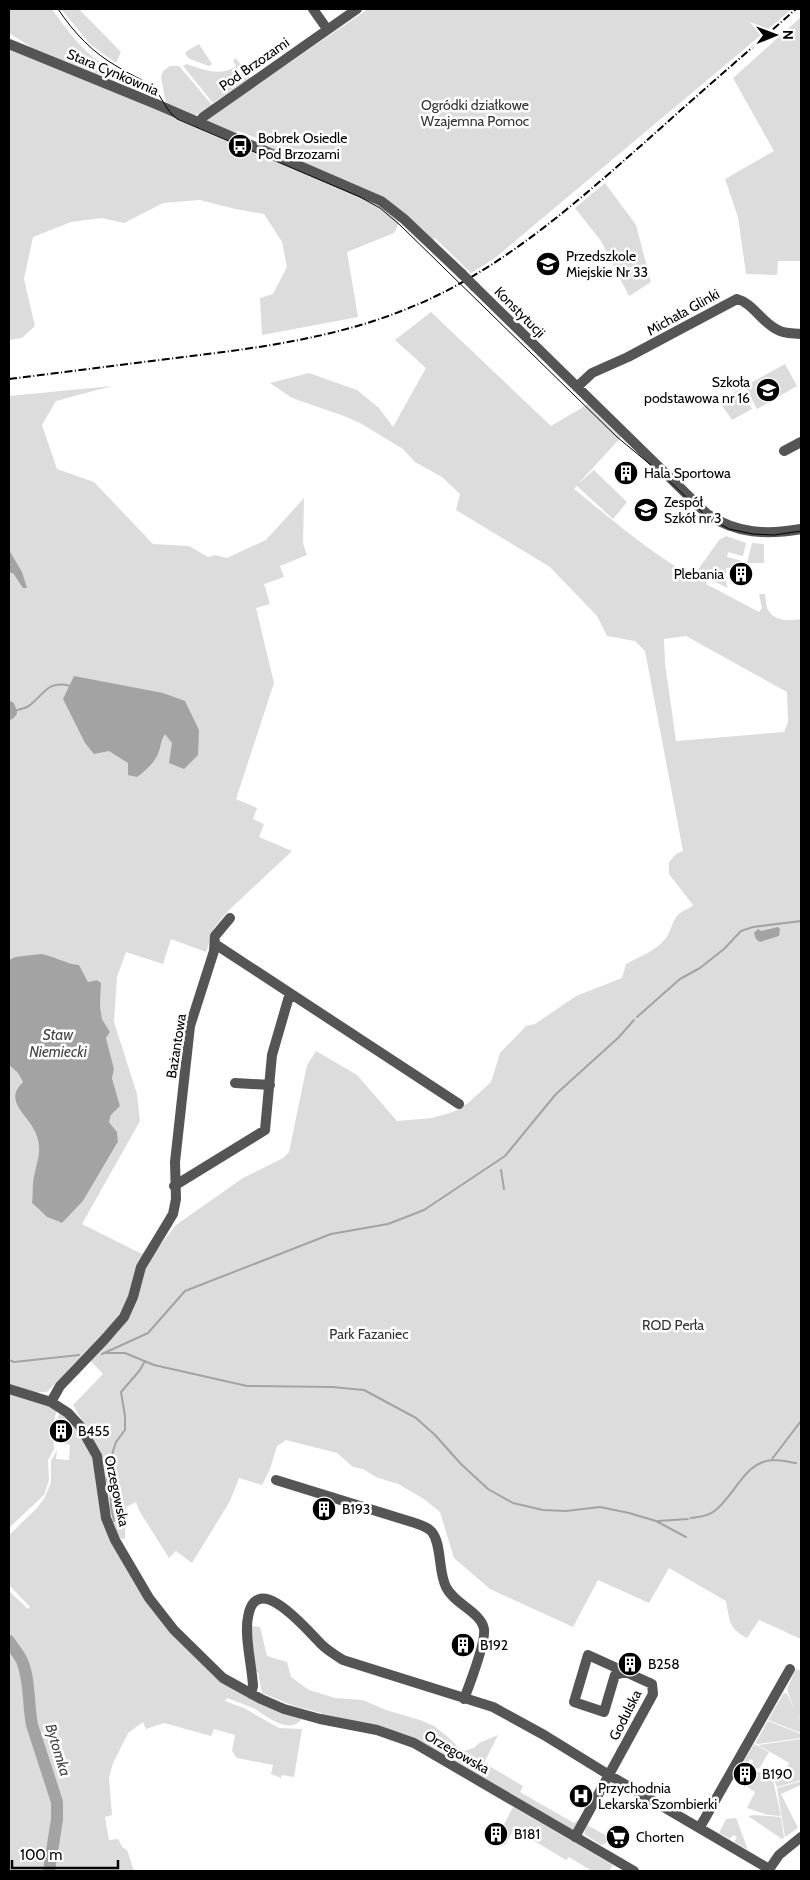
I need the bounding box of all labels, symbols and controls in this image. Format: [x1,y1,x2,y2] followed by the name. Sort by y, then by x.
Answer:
[750,10,800,60] north arrow
[779,30,797,40] text: N
[215,33,293,95] street label: Pod Brzozami
[64,45,162,100] street label: Stara Cynkownia
[421,96,529,130] park label: Ogródki działkowe Wzajemna Pomoc
[258,129,347,163] place label: Bobrek Osiedle Pod Brzozami
[227,133,253,159] bus stop icon: Bobrek Osiedle Pod Brzozami
[566,247,648,281] place label: Przedszkole Miejskie Nr 33
[535,251,561,277] school or university icon: Przedszkole Miejskie Nr 33
[491,283,549,341] street label: Konstytucji
[643,285,723,339] street label: Michała Glinki
[644,373,750,407] place label: Szkoła podstawowa nr 16
[755,377,781,403] school or university icon: Szkoła podstawowa nr 16
[613,460,639,486] building icon: Hala Sportowa
[644,464,731,482] place label: Hala Sportowa
[664,493,722,527] place label: Zespół Szkół nr 3
[633,497,659,523] school or university icon: Zespół Szkół nr 3
[728,561,754,587] building icon: Plebania
[674,565,724,583] place label: Plebania
[162,1012,190,1080] street label: Bażantowa
[29,1026,88,1061] water label: Staw Niemiecki
[642,1316,704,1334] park label: ROD Perła
[329,1325,409,1343] park label: Park Fazaniec
[48,1418,74,1444] building icon: B455
[78,1422,110,1440] place label: B455
[101,1454,133,1528] street label: Orzegowska
[311,1496,337,1522] building icon: B193
[342,1500,370,1518] place label: B193
[450,1632,476,1658] building icon: B192
[480,1636,508,1654] place label: B192
[617,1651,643,1677] building icon: B258
[648,1655,680,1673] place label: B258
[605,1687,645,1743] street label: Godulska
[42,1722,74,1778] water label: Bytomka
[421,1726,493,1778] street label: Orzegowska
[732,1761,758,1787] building icon: B190
[762,1765,793,1783] place label: B190
[598,1779,717,1813] place label: Przychodnia Lekarska Szombierki
[568,1783,594,1809] hospital icon: Przychodnia Lekarska Szombierki
[483,1821,509,1847] building icon: B181
[605,1824,631,1850] supermarket icon: Chorten
[514,1825,540,1843] place label: B181
[636,1828,684,1846] place label: Chorten
[12,1838,119,1870] scale bar
[20,1846,62,1864] text: 100 m

